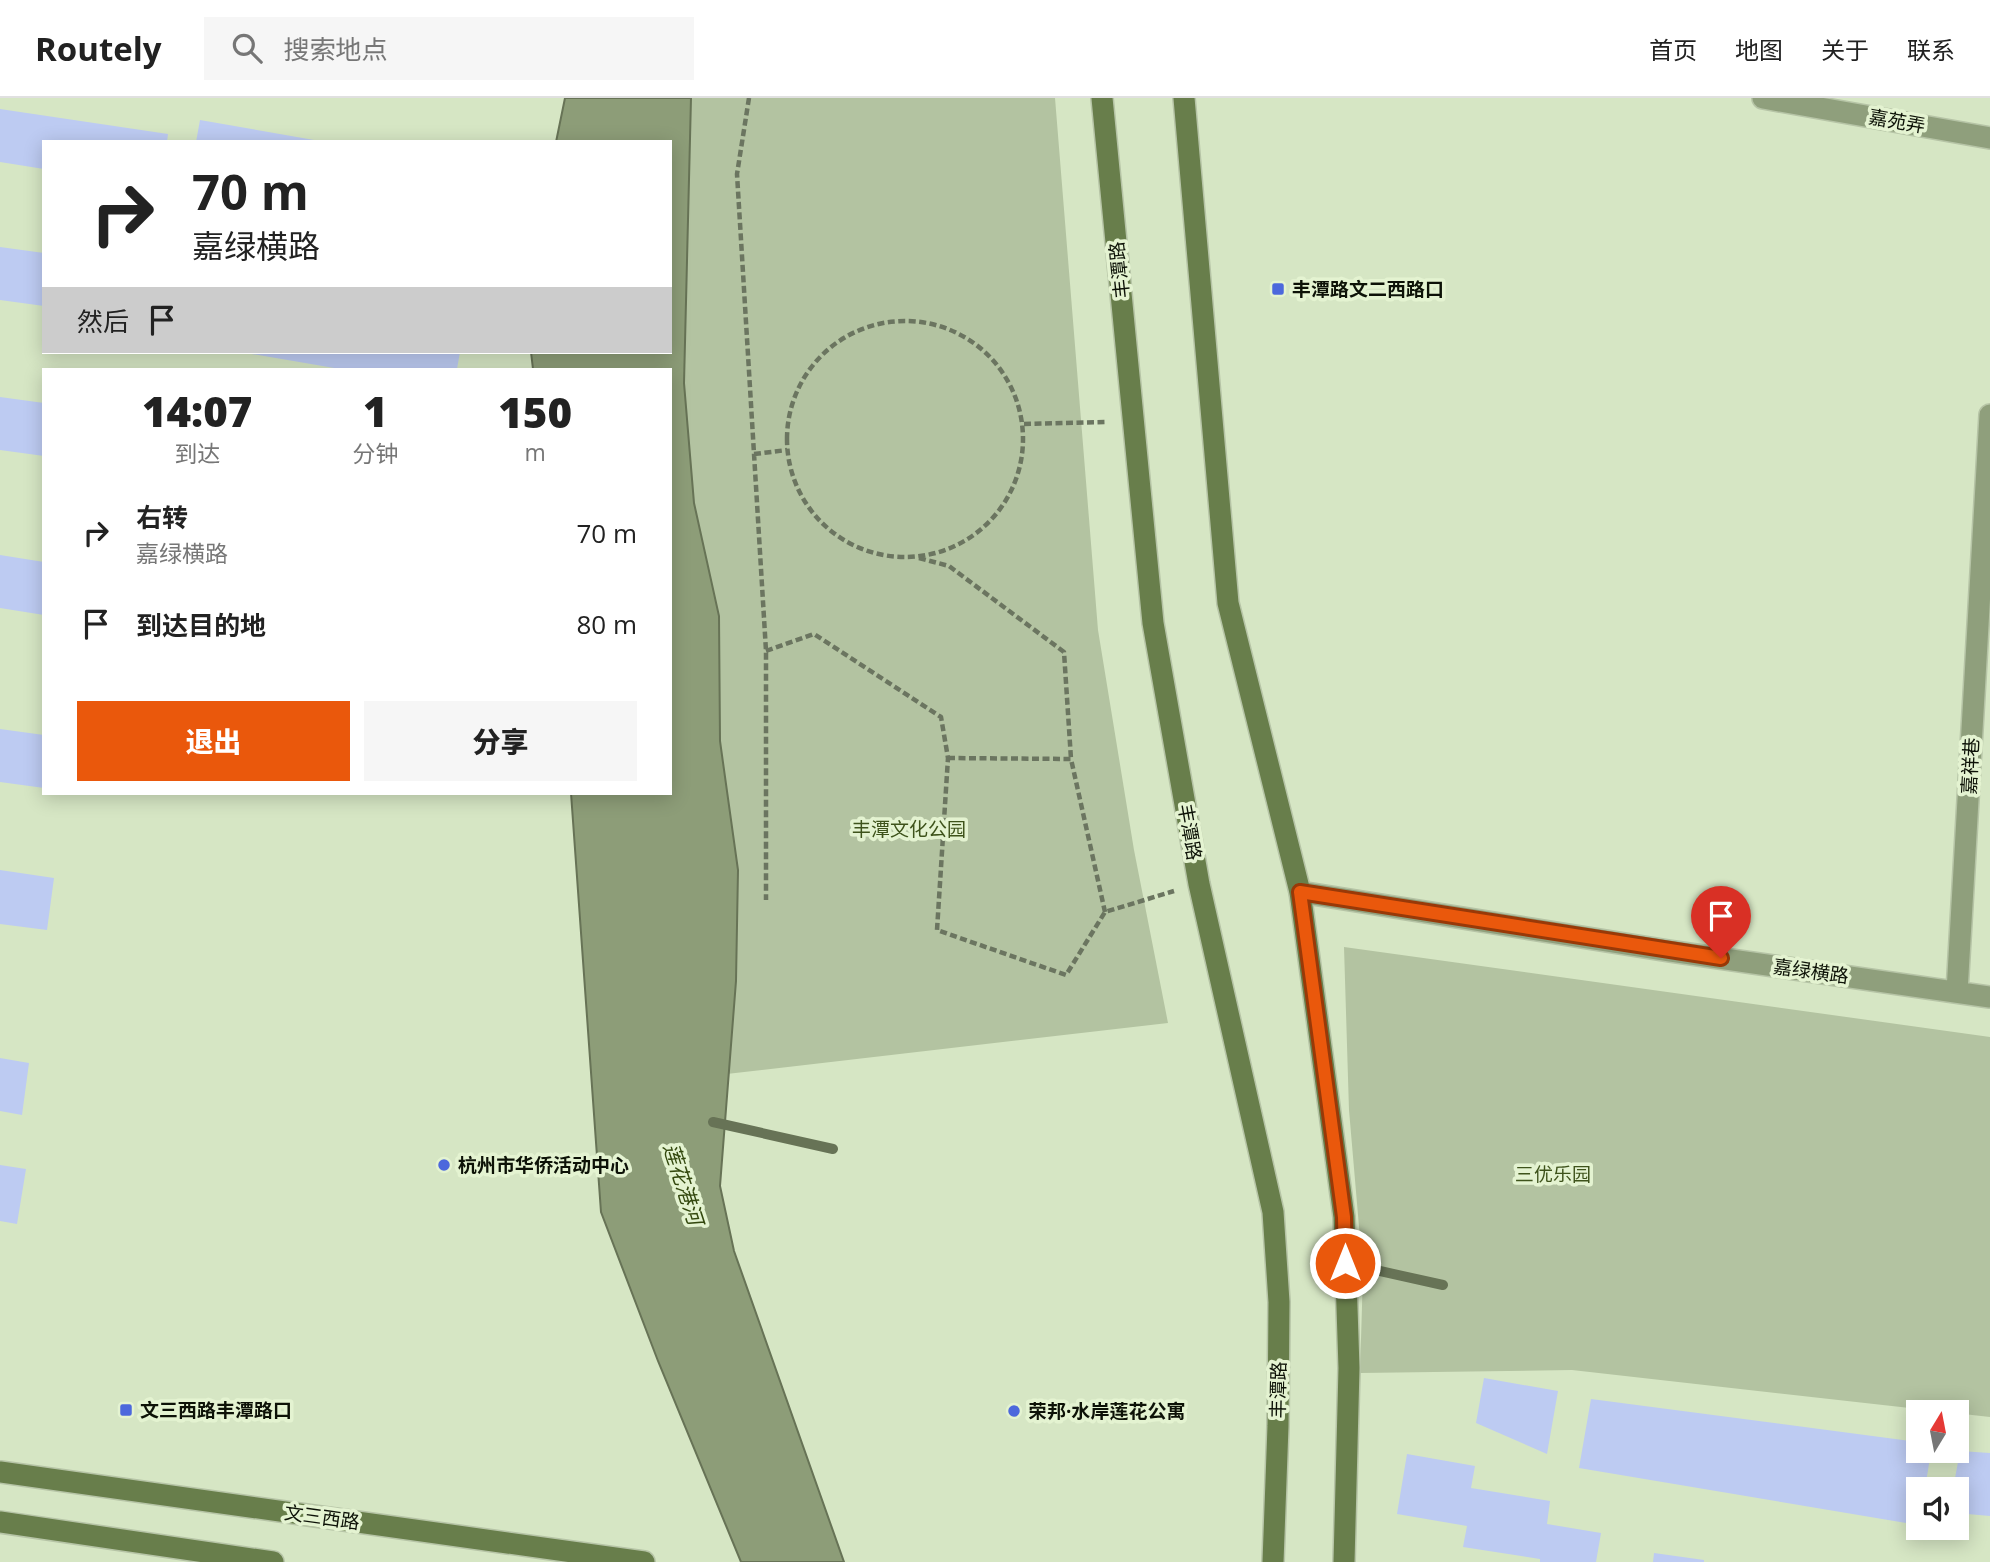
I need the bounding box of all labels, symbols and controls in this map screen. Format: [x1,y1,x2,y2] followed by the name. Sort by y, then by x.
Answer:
[204,17,694,80] search box
[35,26,162,71] text: Routely
[228,29,266,67] icon: search
[284,31,388,67] text: 搜索地点
[1649,33,1697,66] text: 首页
[1735,33,1783,66] text: 地图
[1821,33,1869,66] text: 关于
[1907,33,1955,66] text: 联系
[1867,103,1927,139] street label: 嘉苑弄
[192,158,309,224] text: 70 m
[77,168,168,259] icon: right
[192,224,320,267] text: 嘉绿横路
[1103,240,1135,300] street label: 丰潭路
[1292,276,1444,302] place label: 丰潭路文二西路口
[1270,281,1286,297] marker: 丰潭路文二西路口
[143,301,181,339] icon: arrive
[77,303,129,339] text: 然后
[142,382,252,439] text: 14:07
[363,382,388,439] text: 1
[498,383,572,440] text: 150
[525,436,546,468] text: m
[174,437,220,469] text: 到达
[352,437,398,469] text: 分钟
[136,499,188,535] text: 右转
[77,514,115,552] icon: right
[576,515,637,551] text: 70 m
[136,537,228,569] text: 嘉绿横路
[77,605,115,643] icon: arrive
[576,606,637,642] text: 80 m
[136,607,266,643] text: 到达目的地
[77,701,350,781] button: 退出
[364,701,637,781] button: 分享
[1956,737,1984,795] street label: 嘉祥巷
[1172,802,1208,862] street label: 丰潭路
[852,816,966,842] park label: 丰潭文化公园
[1691,886,1751,958] pin
[1702,897,1740,935] icon: arrive
[1772,953,1850,989] street label: 嘉绿横路
[658,1139,711,1232] water label: 莲花港河
[458,1152,629,1178] place label: 杭州市华侨活动中心
[436,1157,452,1173] marker: 杭州市华侨活动中心
[1515,1161,1591,1187] park label: 三优乐园
[1308,1226,1382,1300] position arrow
[1265,1361,1291,1419] street label: 丰潭路
[140,1397,292,1423] place label: 文三西路丰潭路口
[1028,1398,1185,1424] place label: 荣邦·水岸莲花公寓
[1906,1400,1969,1463] north arrow
[1906,1400,1969,1540] map controls
[118,1402,134,1418] marker: 文三西路丰潭路口
[1006,1403,1022,1419] marker: 荣邦·水岸莲花公寓
[1906,1477,1969,1540] button: sound
[283,1499,361,1535] street label: 文三西路

